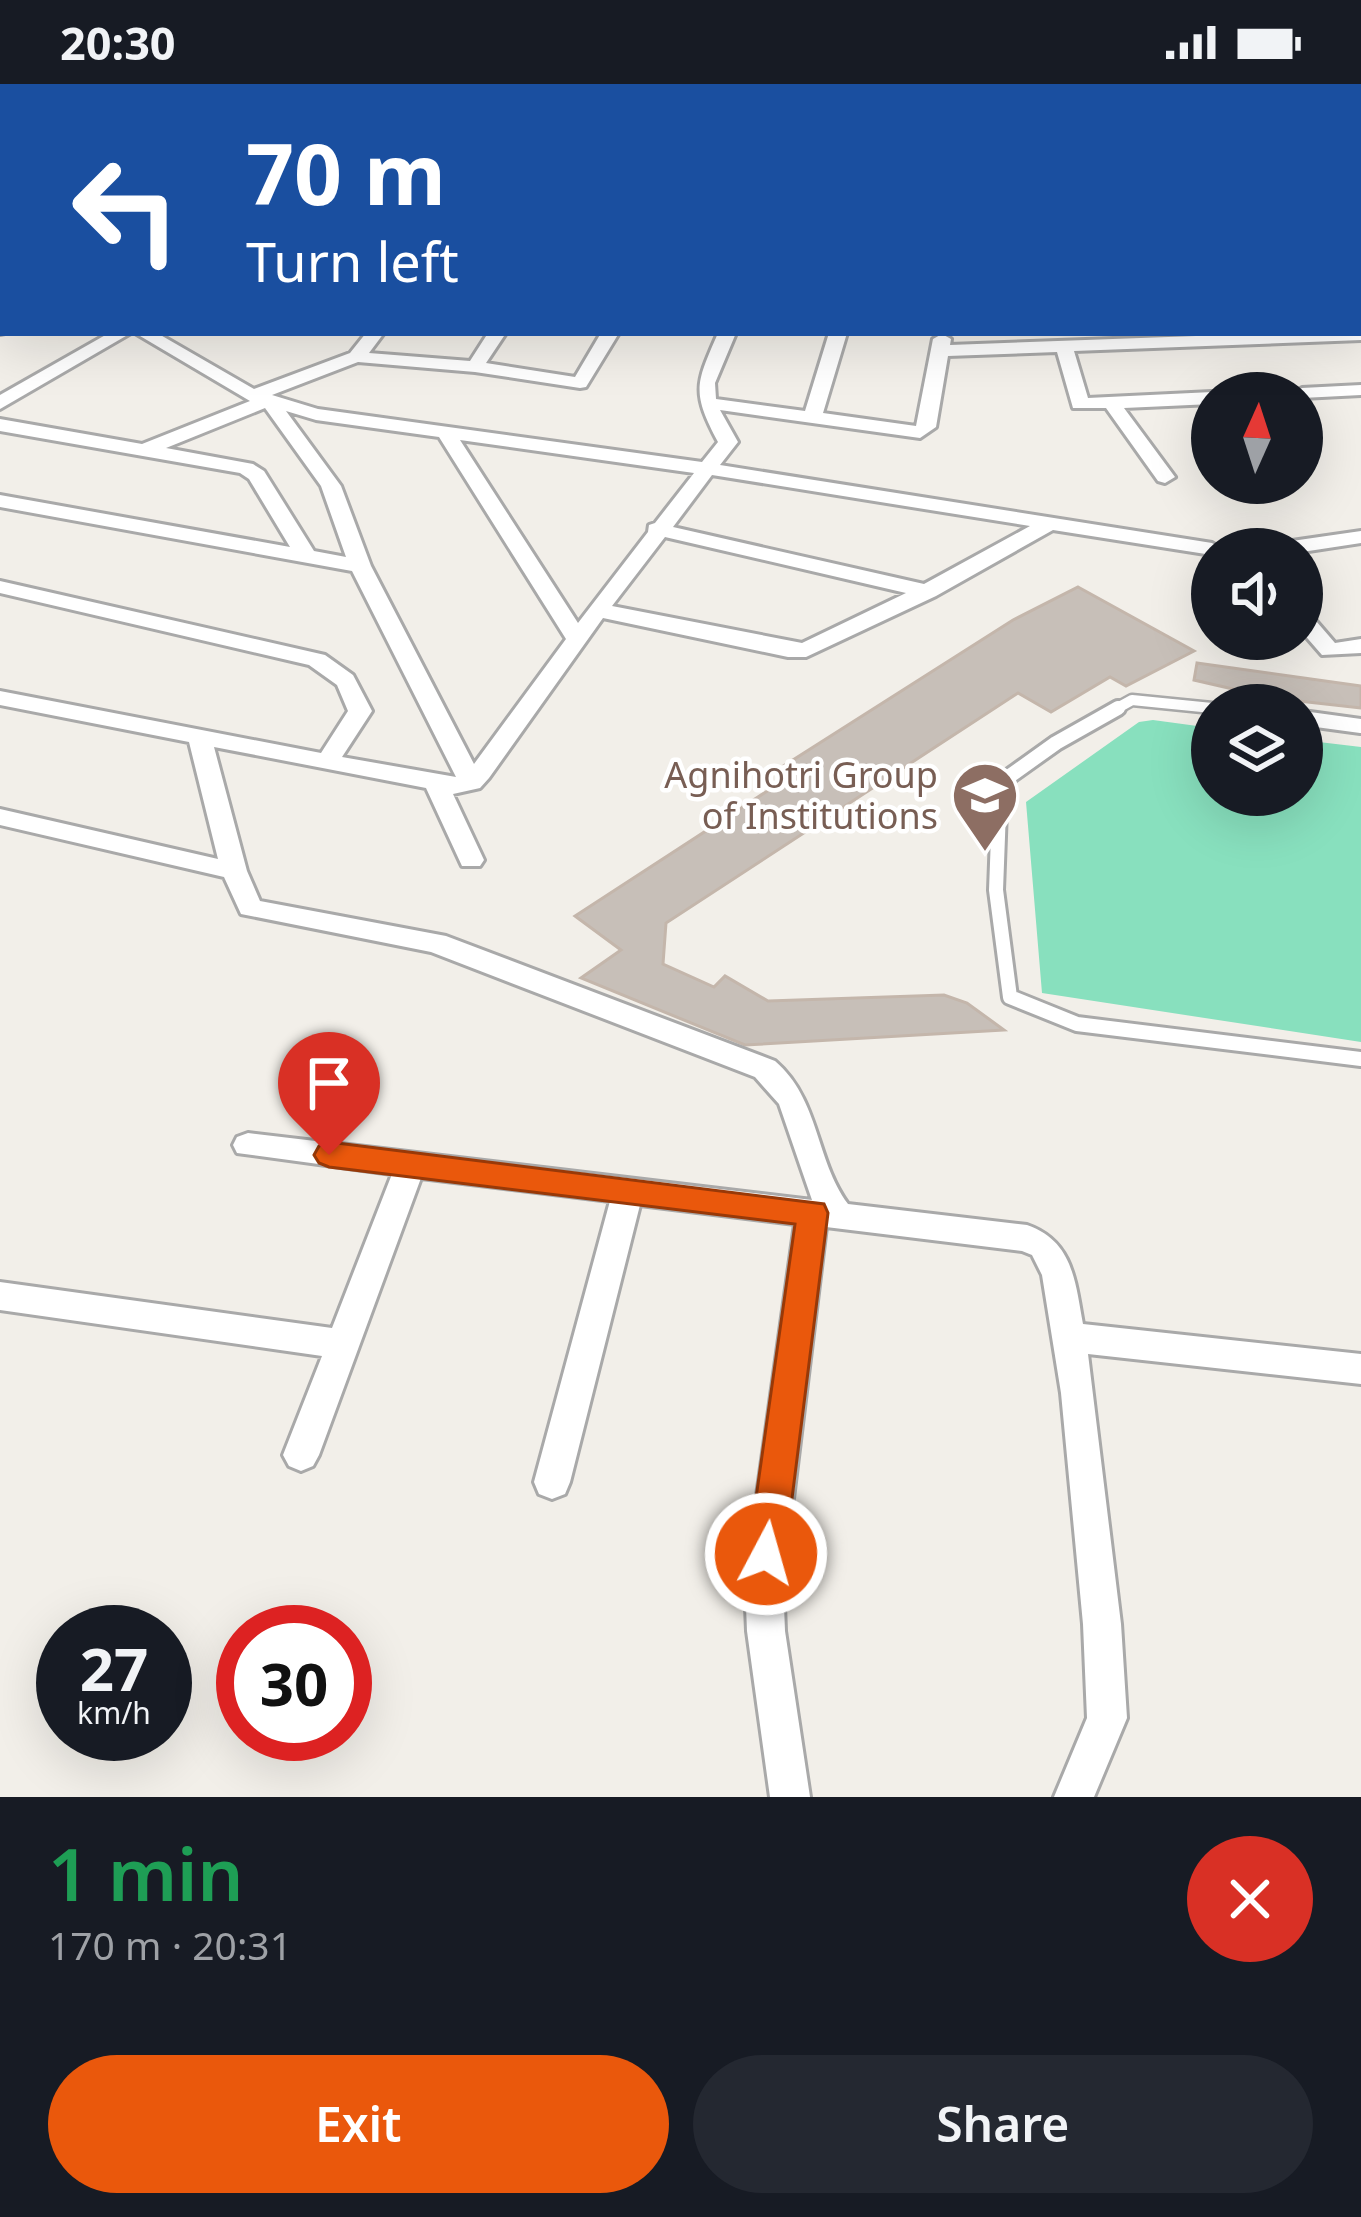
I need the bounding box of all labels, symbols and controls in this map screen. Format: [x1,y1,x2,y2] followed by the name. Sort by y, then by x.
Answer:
[60,12,176,73] text: 20:30
[246,115,446,230] text: 70 m
[48,132,204,288] icon: left
[246,224,459,298] text: Turn left
[1191,372,1323,504] north arrow
[1191,372,1323,816] map controls
[1191,528,1323,660] button: sound
[1191,684,1323,816] button: layers
[664,750,938,840] place label: Agnihotri Group of Institutions
[950,760,1020,854] school or university icon: Agnihotri Group of Institutions
[278,1032,380,1155] pin
[296,1050,362,1116] icon: arrive
[703,1491,829,1617] position arrow
[216,1605,372,1761] speed limit sign: 30
[80,1627,148,1709] text: 27
[77,1692,151,1733] text: km/h
[48,1824,243,1922] text: 1 min
[1187,1836,1313,1962] button: close
[48,1918,292,1971] text: 170 m · 20:31
[48,2055,669,2193] button: Exit
[693,2055,1313,2193] button: Share

